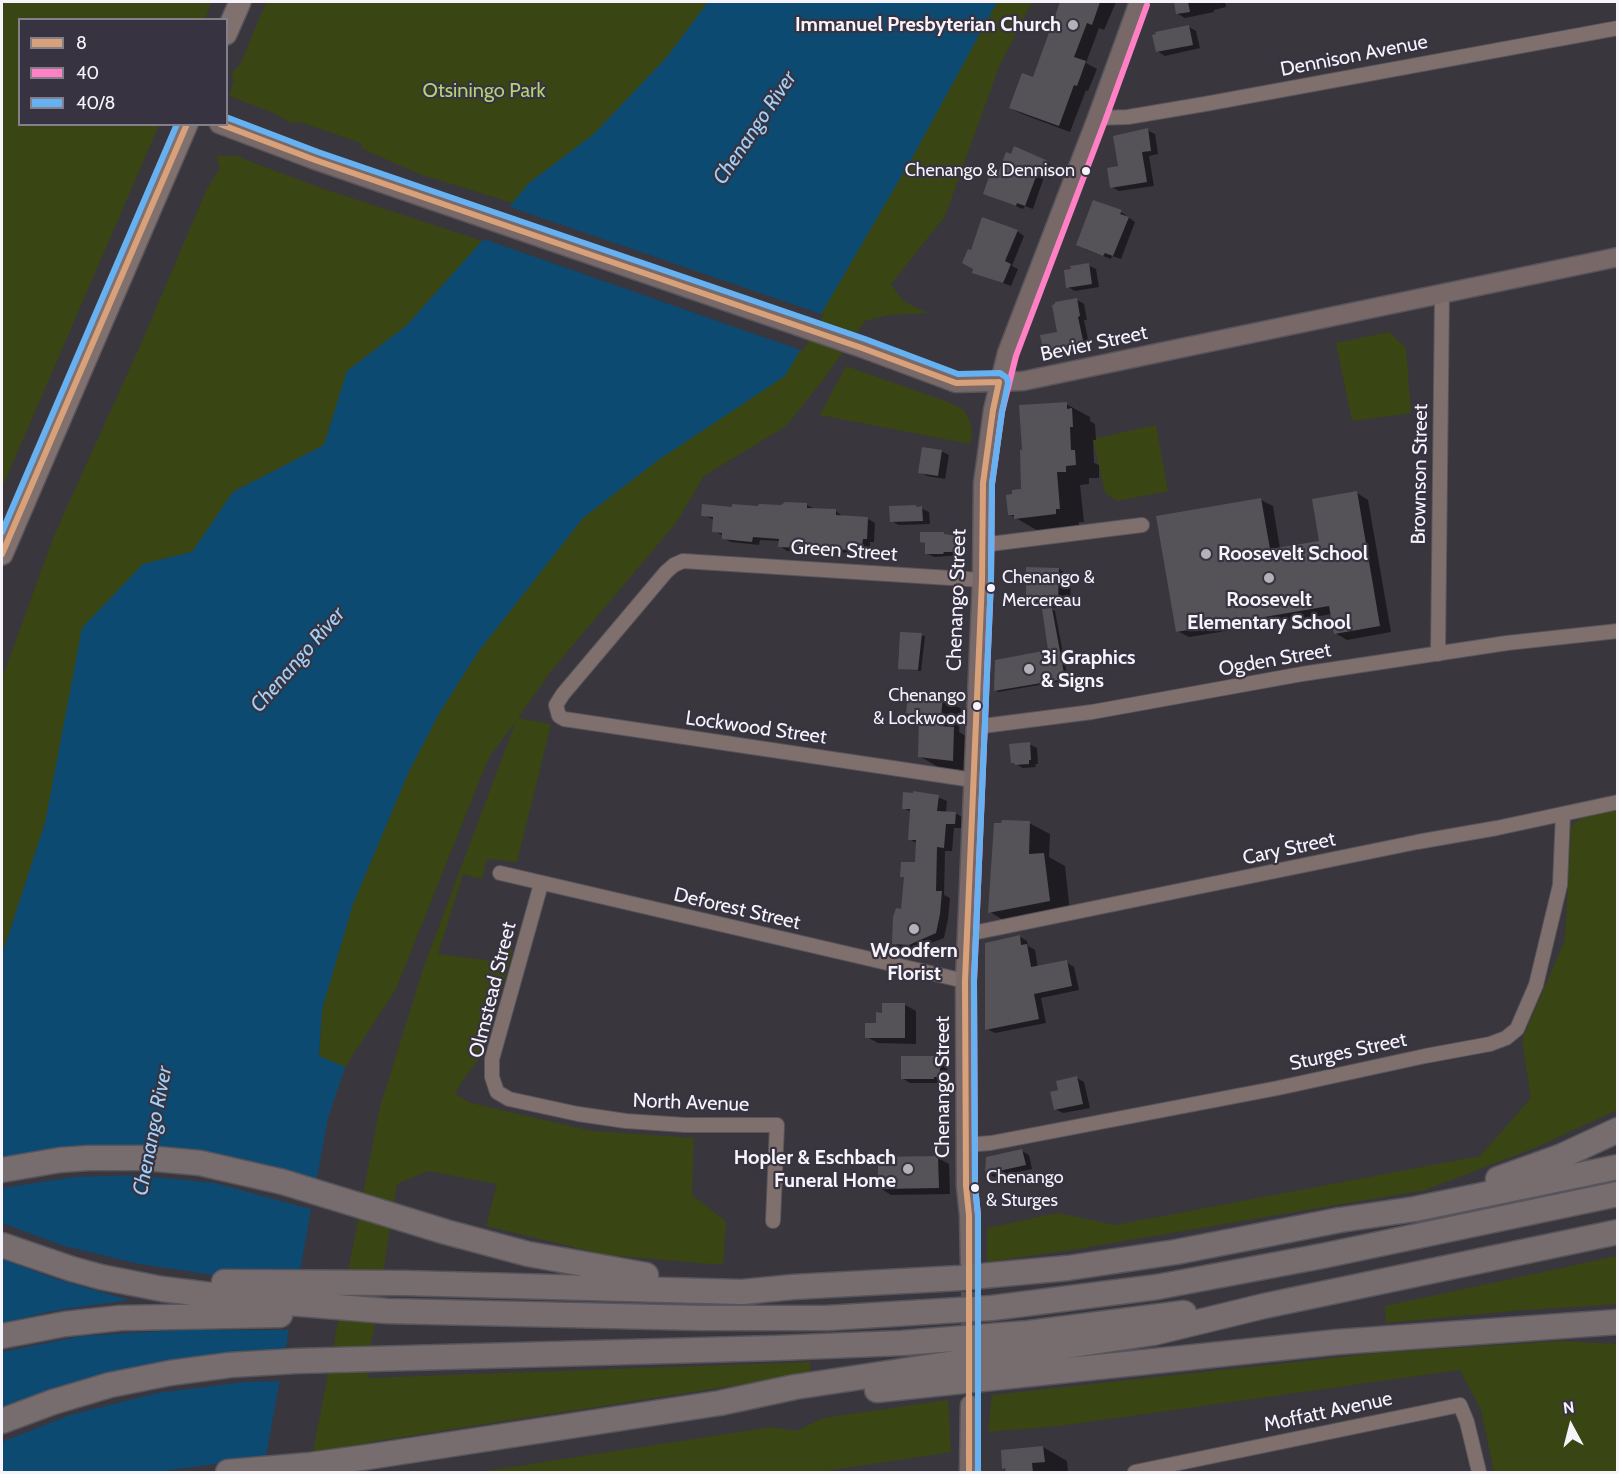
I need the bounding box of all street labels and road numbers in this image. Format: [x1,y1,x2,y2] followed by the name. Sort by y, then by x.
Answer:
[1278,30,1430,82] street label: Dennison Avenue
[1038,321,1150,367] street label: Bevier Street
[1407,403,1433,545] street label: Brownson Street
[943,529,971,671] street label: Chenango Street
[790,535,898,567] street label: Green Street
[1217,638,1333,682] street label: Ogden Street
[684,706,828,750] street label: Lockwood Street
[1240,827,1338,871] street label: Cary Street
[671,883,803,935] street label: Deforest Street
[465,920,521,1060] street label: Olmstead Street
[931,1016,955,1158] street label: Chenango Street
[1287,1028,1409,1076] street label: Sturges Street
[632,1089,750,1117] street label: North Avenue
[1262,1387,1394,1437] street label: Moffatt Avenue

